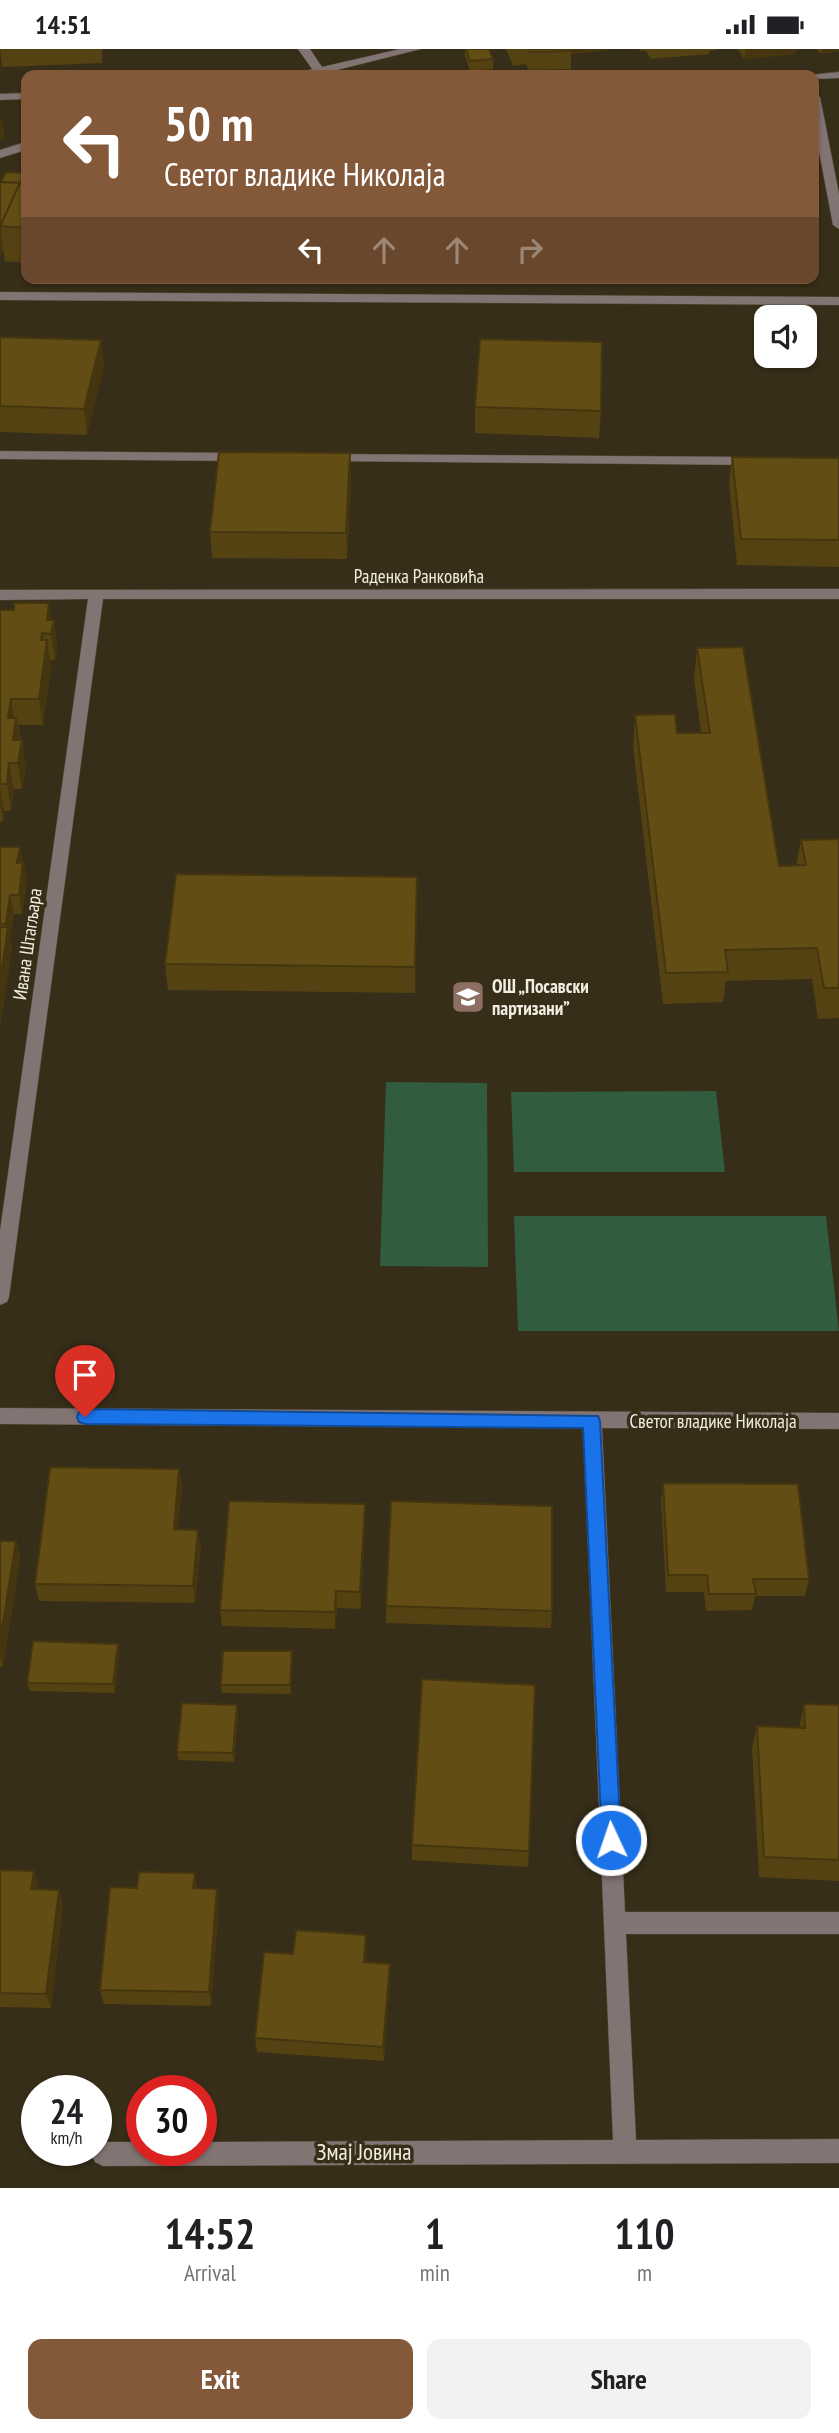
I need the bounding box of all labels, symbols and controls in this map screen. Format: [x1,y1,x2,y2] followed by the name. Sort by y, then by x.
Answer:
[35,8,91,41] text: 14:51
[164,91,253,155] text: 50 m
[49,98,140,189] icon: left
[164,153,446,195] text: Светог владике Николаја
[292,231,330,269] icon: left
[365,231,403,269] icon: ahead
[438,231,476,269] icon: ahead
[511,231,549,269] icon: right
[754,305,817,368] map controls
[754,305,817,368] button: sound
[354,564,484,588] street label: Раденка Ранковића
[7,887,47,1001] street label: Ивана Штагљара
[492,974,589,1020] place label: ОШ „Посавски партизани”
[449,978,487,1016] school or university icon: ОШ „Посавски партизани”
[55,1345,115,1417] pin
[66,1356,104,1394] icon: arrive
[629,1409,797,1433] street label: Светог владике Николаја
[574,1803,648,1877] position arrow
[126,2075,217,2166] speed limit sign: 30
[50,2088,83,2134] text: 24
[51,2126,82,2149] text: km/h
[316,2137,412,2166] street label: Змај Јовина
[164,2206,255,2261] text: 14:52
[425,2206,445,2261] text: 1
[614,2206,675,2261] text: 110
[184,2258,236,2287] text: Arrival
[420,2258,450,2287] text: min
[637,2258,652,2287] text: m
[28,2339,413,2419] button: Exit
[427,2339,811,2419] button: Share

